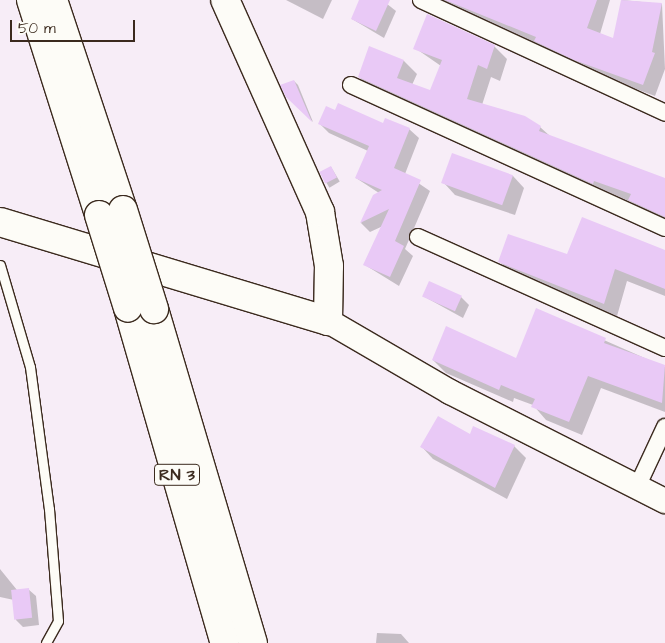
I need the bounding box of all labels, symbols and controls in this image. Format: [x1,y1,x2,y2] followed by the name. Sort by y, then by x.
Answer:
[12,10,138,42] scale bar
[18,18,56,39] text: 50 m
[153,462,201,488] road number: RN 3

